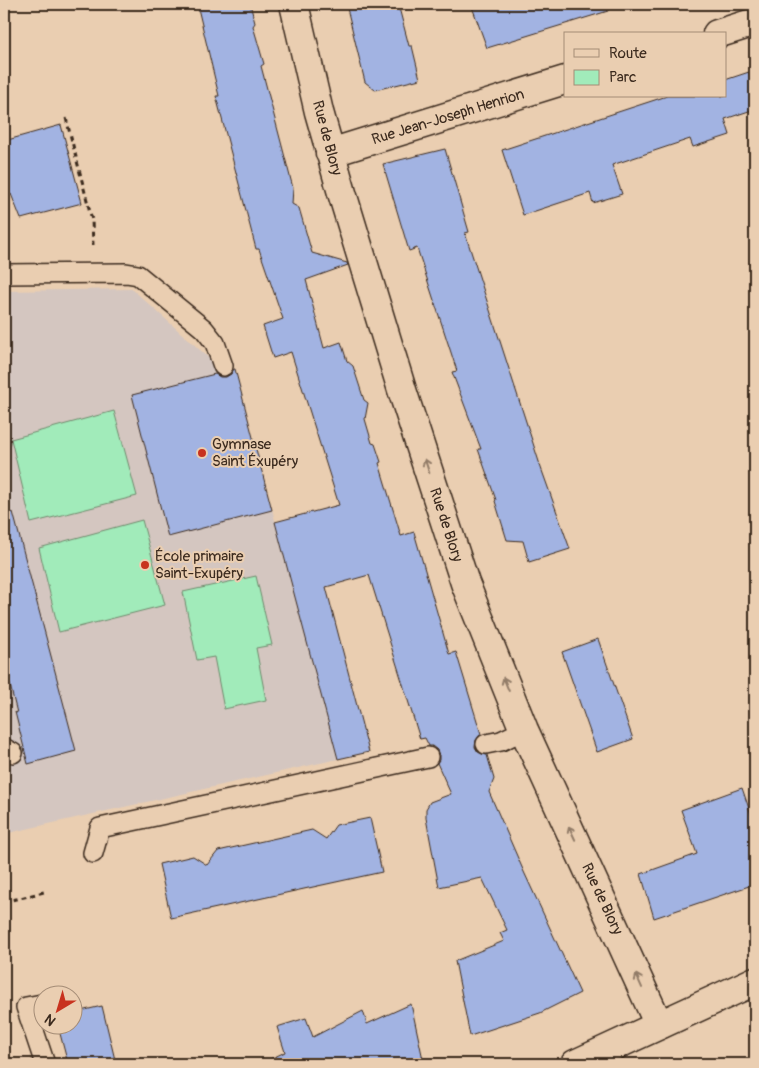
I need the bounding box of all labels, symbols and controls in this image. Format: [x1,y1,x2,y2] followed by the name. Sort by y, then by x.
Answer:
[564,32,726,98] legend
[609,44,647,63] text: Route
[609,68,637,87] text: Parc
[369,85,527,149] street label: Rue Jean-Joseph Henrion
[308,98,346,178] street label: Rue de Blory
[212,435,299,471] place label: Gymnase Saint Éxupéry
[196,447,208,459] marker: Gymnase Saint Éxupéry
[422,458,431,474] one-way arrow
[425,485,467,565] street label: Rue de Blory
[155,547,244,583] place label: École primaire Saint-Exupéry
[139,559,151,571] marker: École primaire Saint-Exupéry
[501,677,510,692] one-way arrow
[566,826,576,841] one-way arrow
[577,860,627,938] street label: Rue de Blory
[634,974,644,989] one-way arrow
[32,986,82,1036] north arrow
[41,1010,59,1029] text: N

